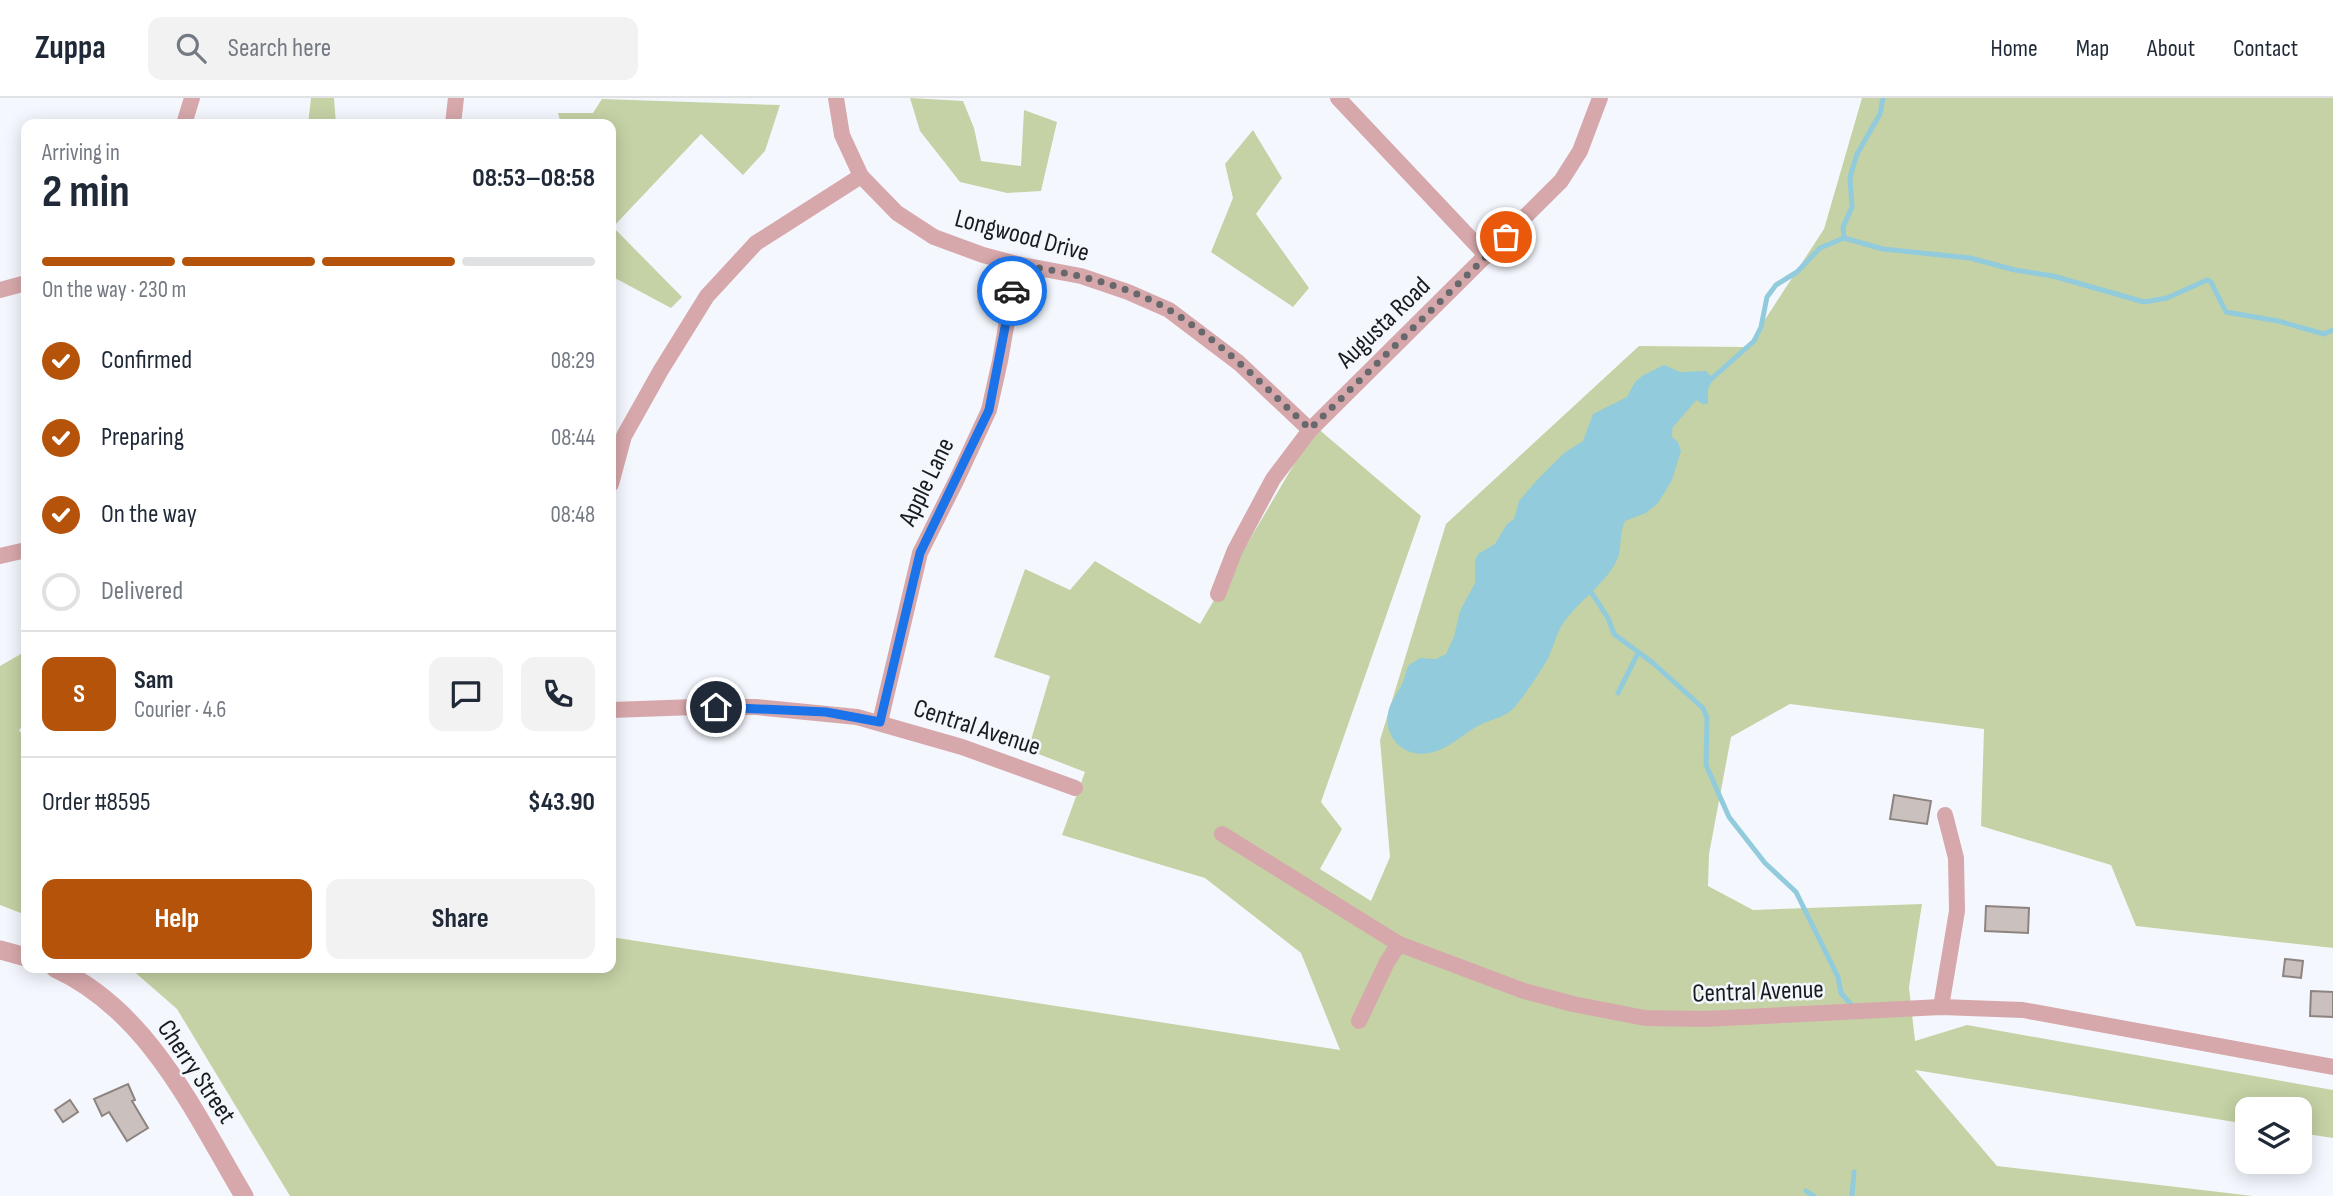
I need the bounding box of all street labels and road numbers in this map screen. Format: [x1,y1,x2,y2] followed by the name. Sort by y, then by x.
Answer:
[951,203,1093,269] street label: Longwood Drive
[1330,271,1437,376] street label: Augusta Road
[892,433,961,532] street label: Apple Lane
[910,693,1044,763] street label: Central Avenue
[1692,974,1824,1010] street label: Central Avenue
[150,1014,242,1130] street label: Cherry Street

